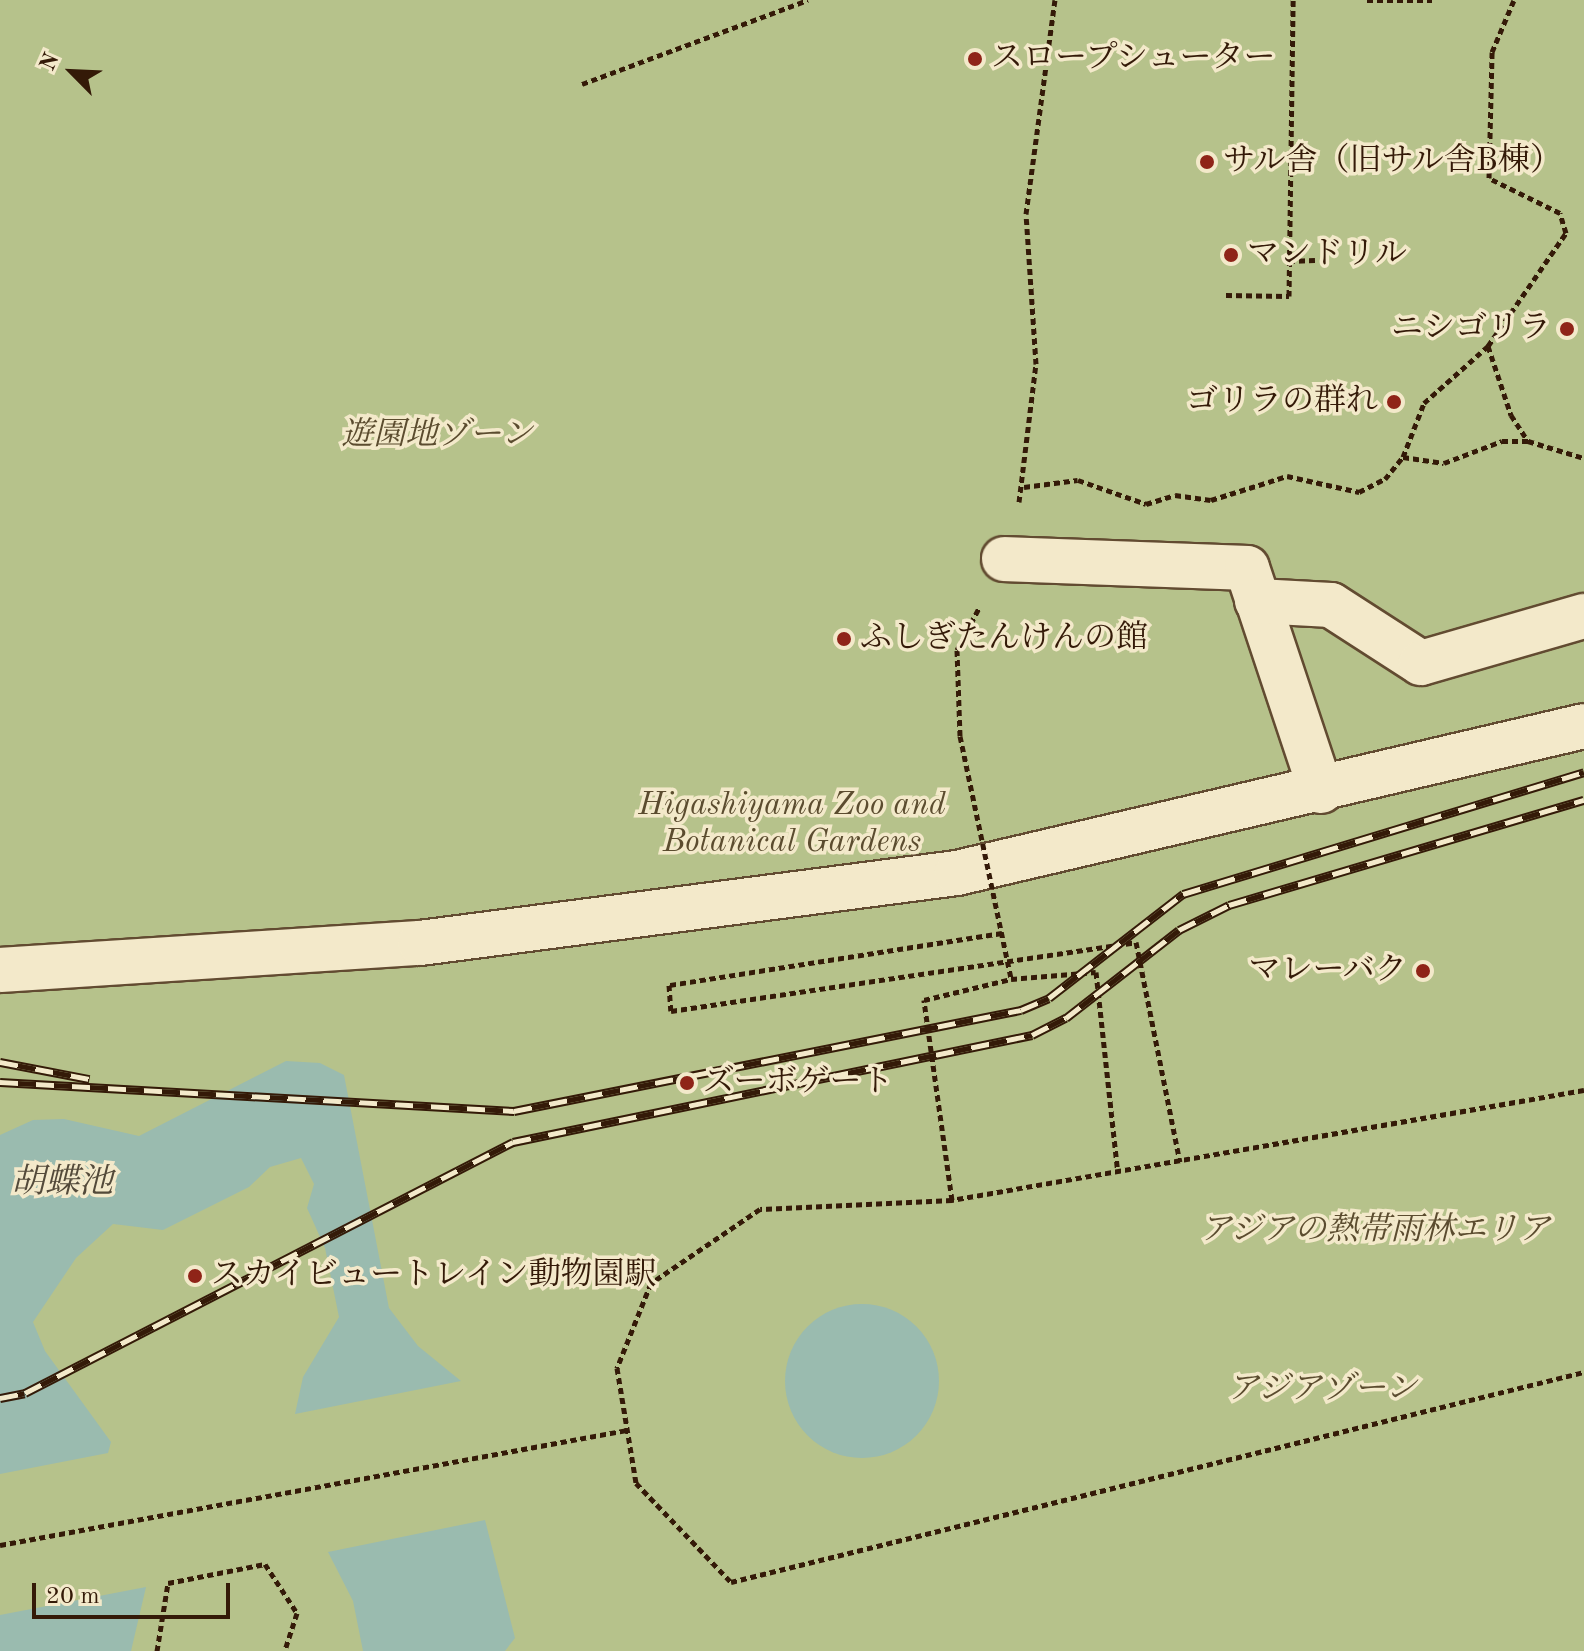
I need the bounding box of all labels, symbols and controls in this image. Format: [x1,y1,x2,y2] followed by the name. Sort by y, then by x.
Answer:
[32,32,112,112] north arrow
[991,40,1279,78] place label: スロープシューター
[37,50,64,74] text: N
[966,50,984,68] marker: スロープシューター
[1223,143,1565,181] place label: サル舎（旧サル舎B棟）
[1198,153,1216,171] marker: サル舎（旧サル舎B棟）
[1247,236,1407,274] place label: マンドリル
[1222,246,1240,264] marker: マンドリル
[1391,310,1551,348] place label: ニシゴリラ
[1558,320,1576,338] marker: ニシゴリラ
[1186,383,1378,421] place label: ゴリラの群れ
[1385,393,1403,411] marker: ゴリラの群れ
[341,417,533,455] park label: 遊園地ゾーン
[860,620,1148,658] place label: ふしぎたんけんの館
[835,630,853,648] marker: ふしぎたんけんの館
[638,788,946,863] park label: Higashiyama Zoo and Botanical Gardens
[1247,952,1407,990] place label: マレーバク
[1414,962,1432,980] marker: マレーバク
[703,1064,893,1102] place label: ズーボゲート
[678,1074,696,1092] marker: ズーボゲート
[11,1164,113,1204] water label: 胡蝶池
[1199,1212,1551,1250] park label: アジアの熱帯雨林エリア
[211,1257,659,1295] place label: スカイビュートレイン動物園駅
[186,1267,204,1285] marker: スカイビュートレイン動物園駅
[1226,1371,1418,1409] park label: アジアゾーン
[36,1567,234,1617] scale bar
[46,1585,100,1609] text: 20 m

